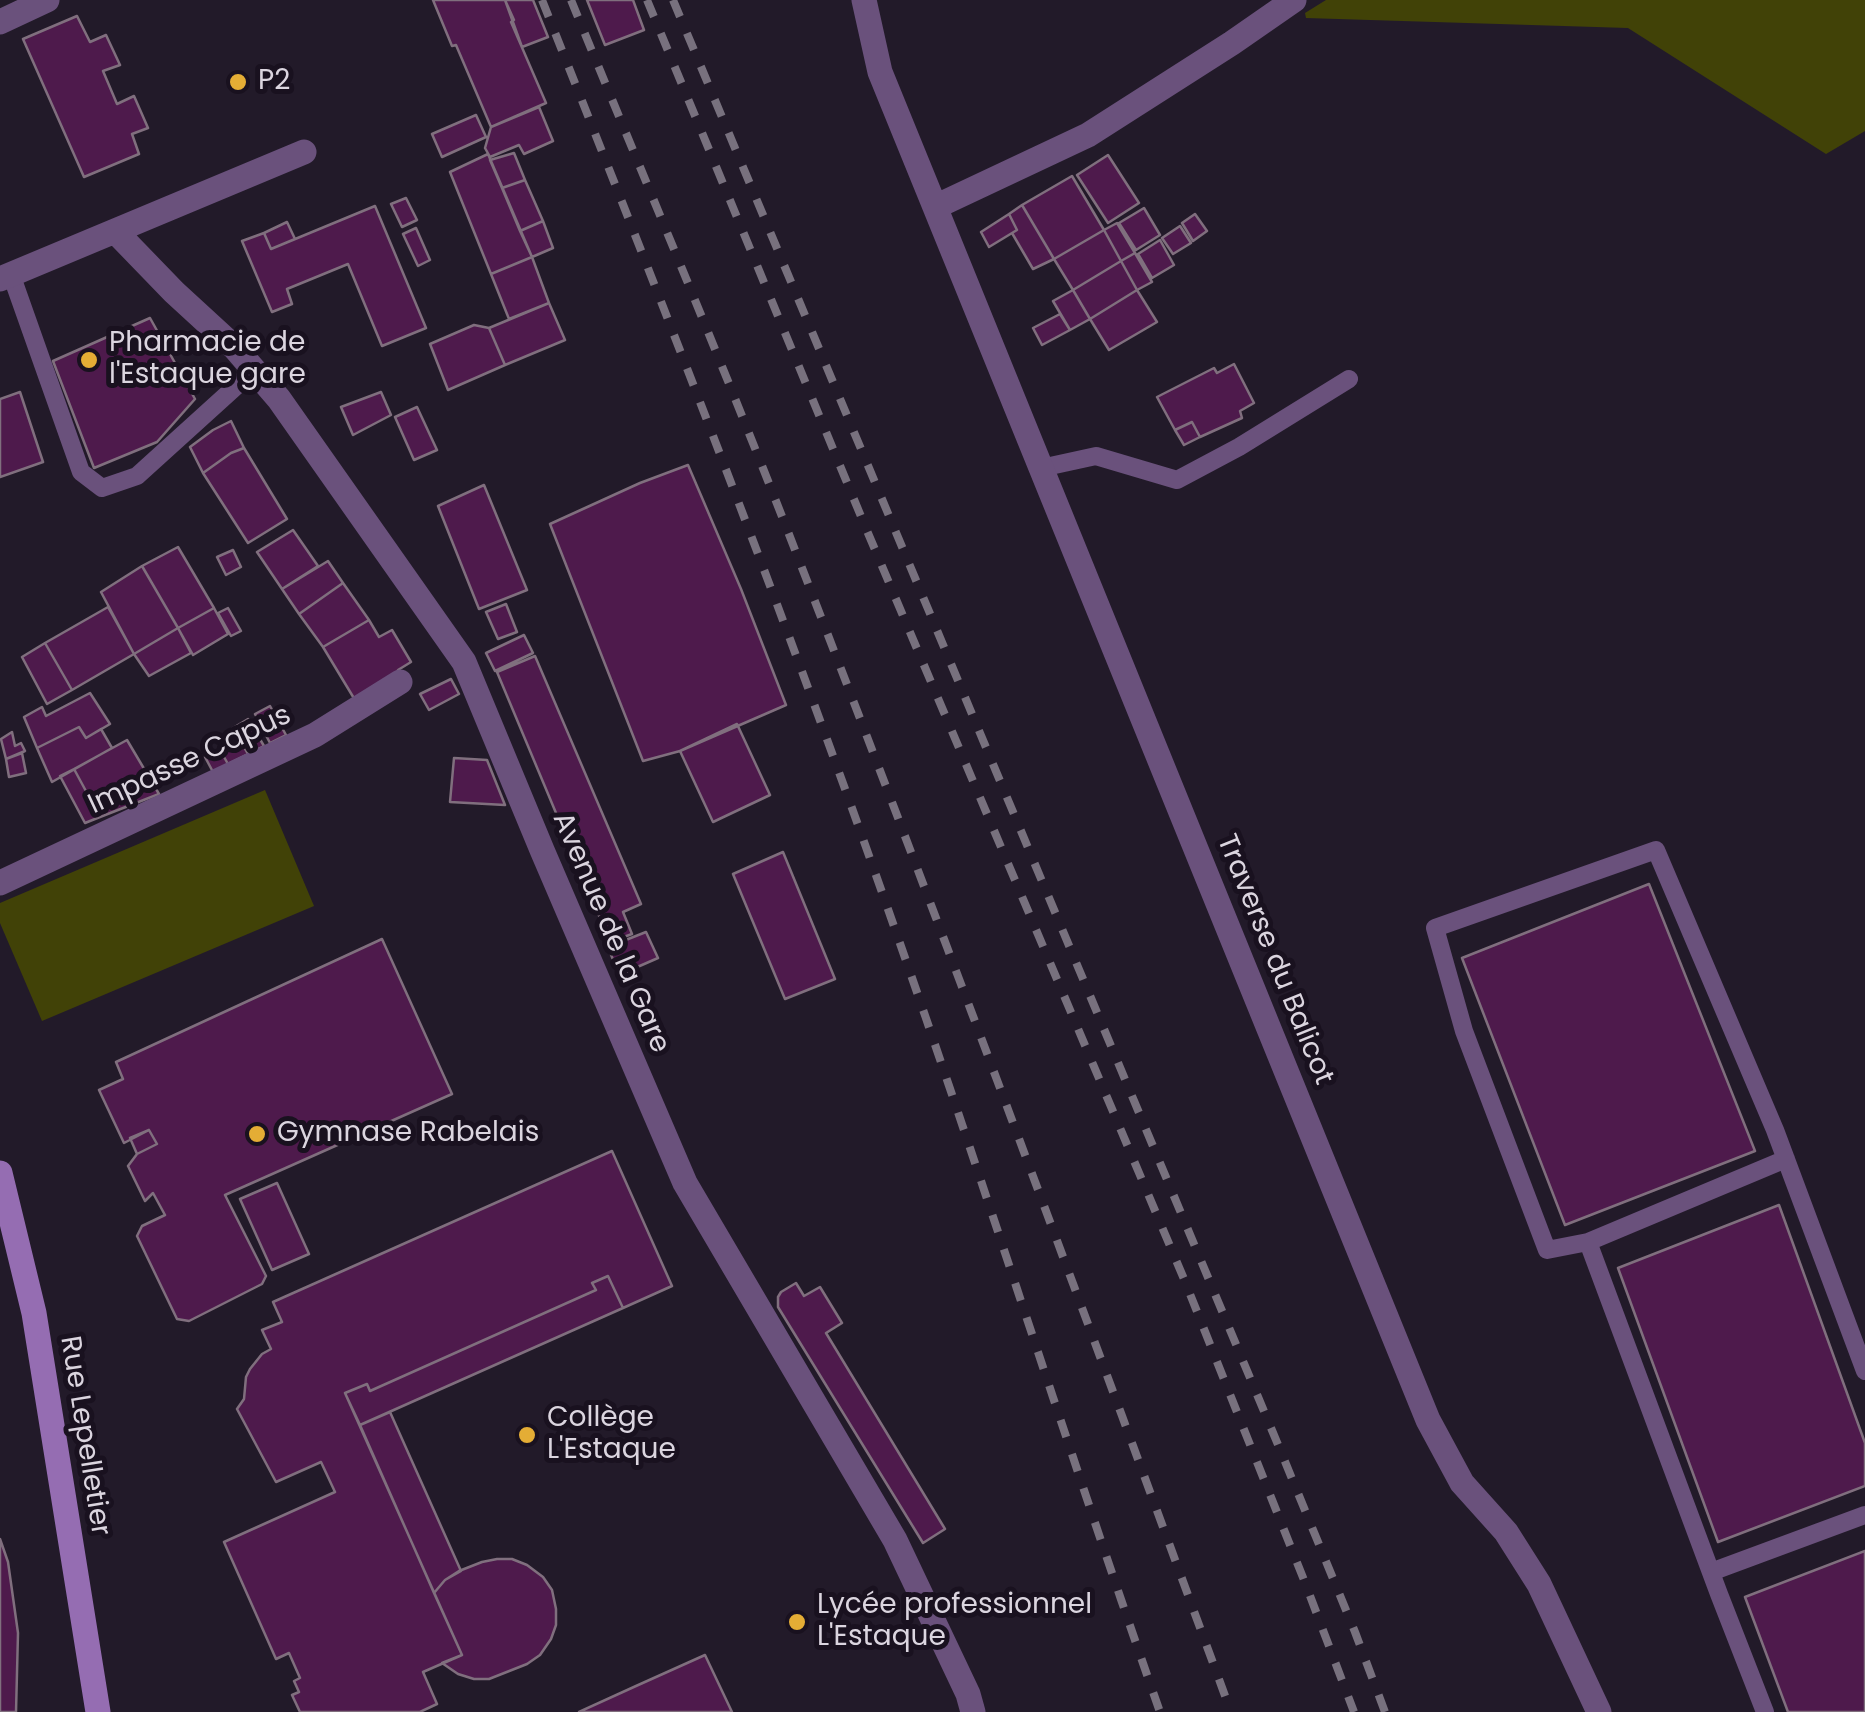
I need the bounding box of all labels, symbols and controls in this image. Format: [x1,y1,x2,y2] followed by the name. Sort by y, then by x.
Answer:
[258,65,290,99] place label: P2
[227,71,249,93] marker: P2
[109,327,306,393] place label: Pharmacie de l'Estaque gare
[78,349,100,371] marker: Pharmacie de l'Estaque gare
[83,699,297,823] street label: Impasse Capus
[544,808,676,1058] street label: Avenue de la Gare
[1208,830,1340,1090] street label: Traverse du Balicot
[277,1117,539,1151] place label: Gymnase Rabelais
[246,1123,268,1145] marker: Gymnase Rabelais
[52,1334,116,1538] street label: Rue Lepelletier
[547,1402,676,1468] place label: Collège L'Estaque
[516,1424,538,1446] marker: Collège L'Estaque
[817,1589,1092,1655] place label: Lycée professionnel L'Estaque
[786,1611,808,1633] marker: Lycée professionnel L'Estaque

